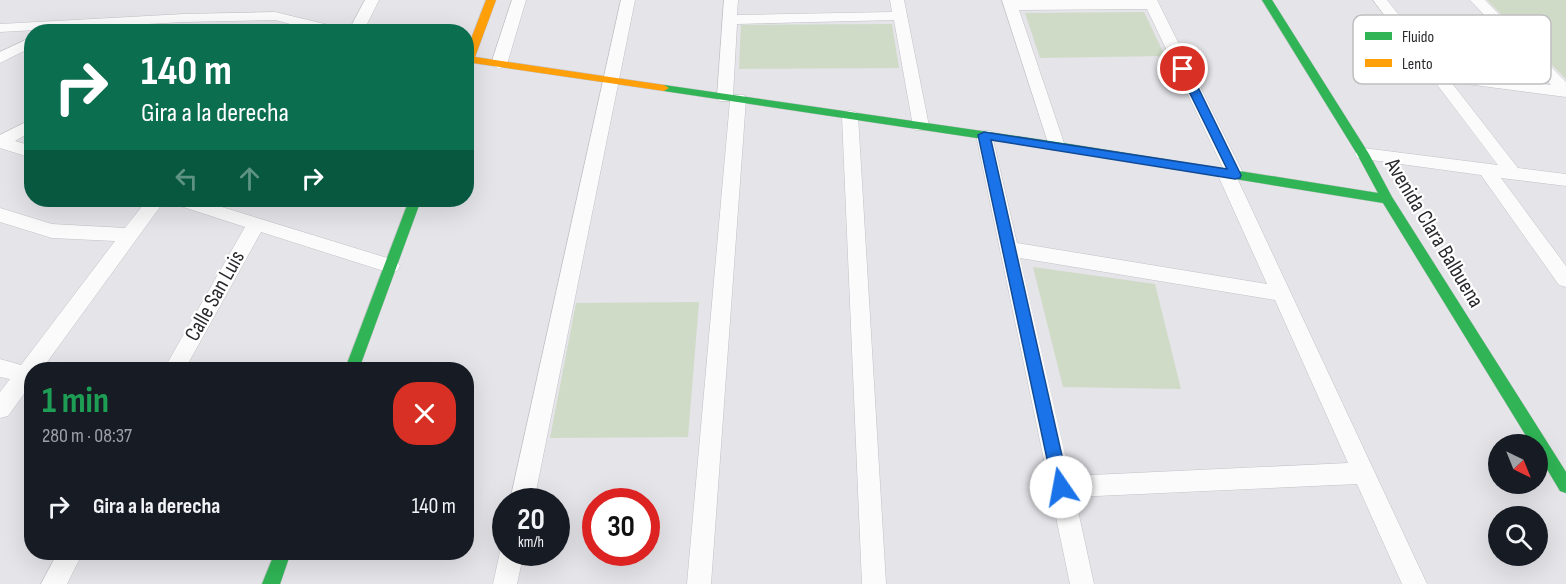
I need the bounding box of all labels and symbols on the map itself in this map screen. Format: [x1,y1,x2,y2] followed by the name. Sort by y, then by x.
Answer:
[1353,15,1551,84] legend
[1402,28,1434,47] text: Fluido
[1157,43,1208,94] pin
[1402,55,1433,74] text: Lento
[1378,152,1489,313] street label: Avenida Clara Balbuena
[179,246,251,346] street label: Calle San Luis
[1488,434,1548,494] north arrow
[1029,455,1093,519] position arrow
[582,488,660,566] speed limit sign: 30

